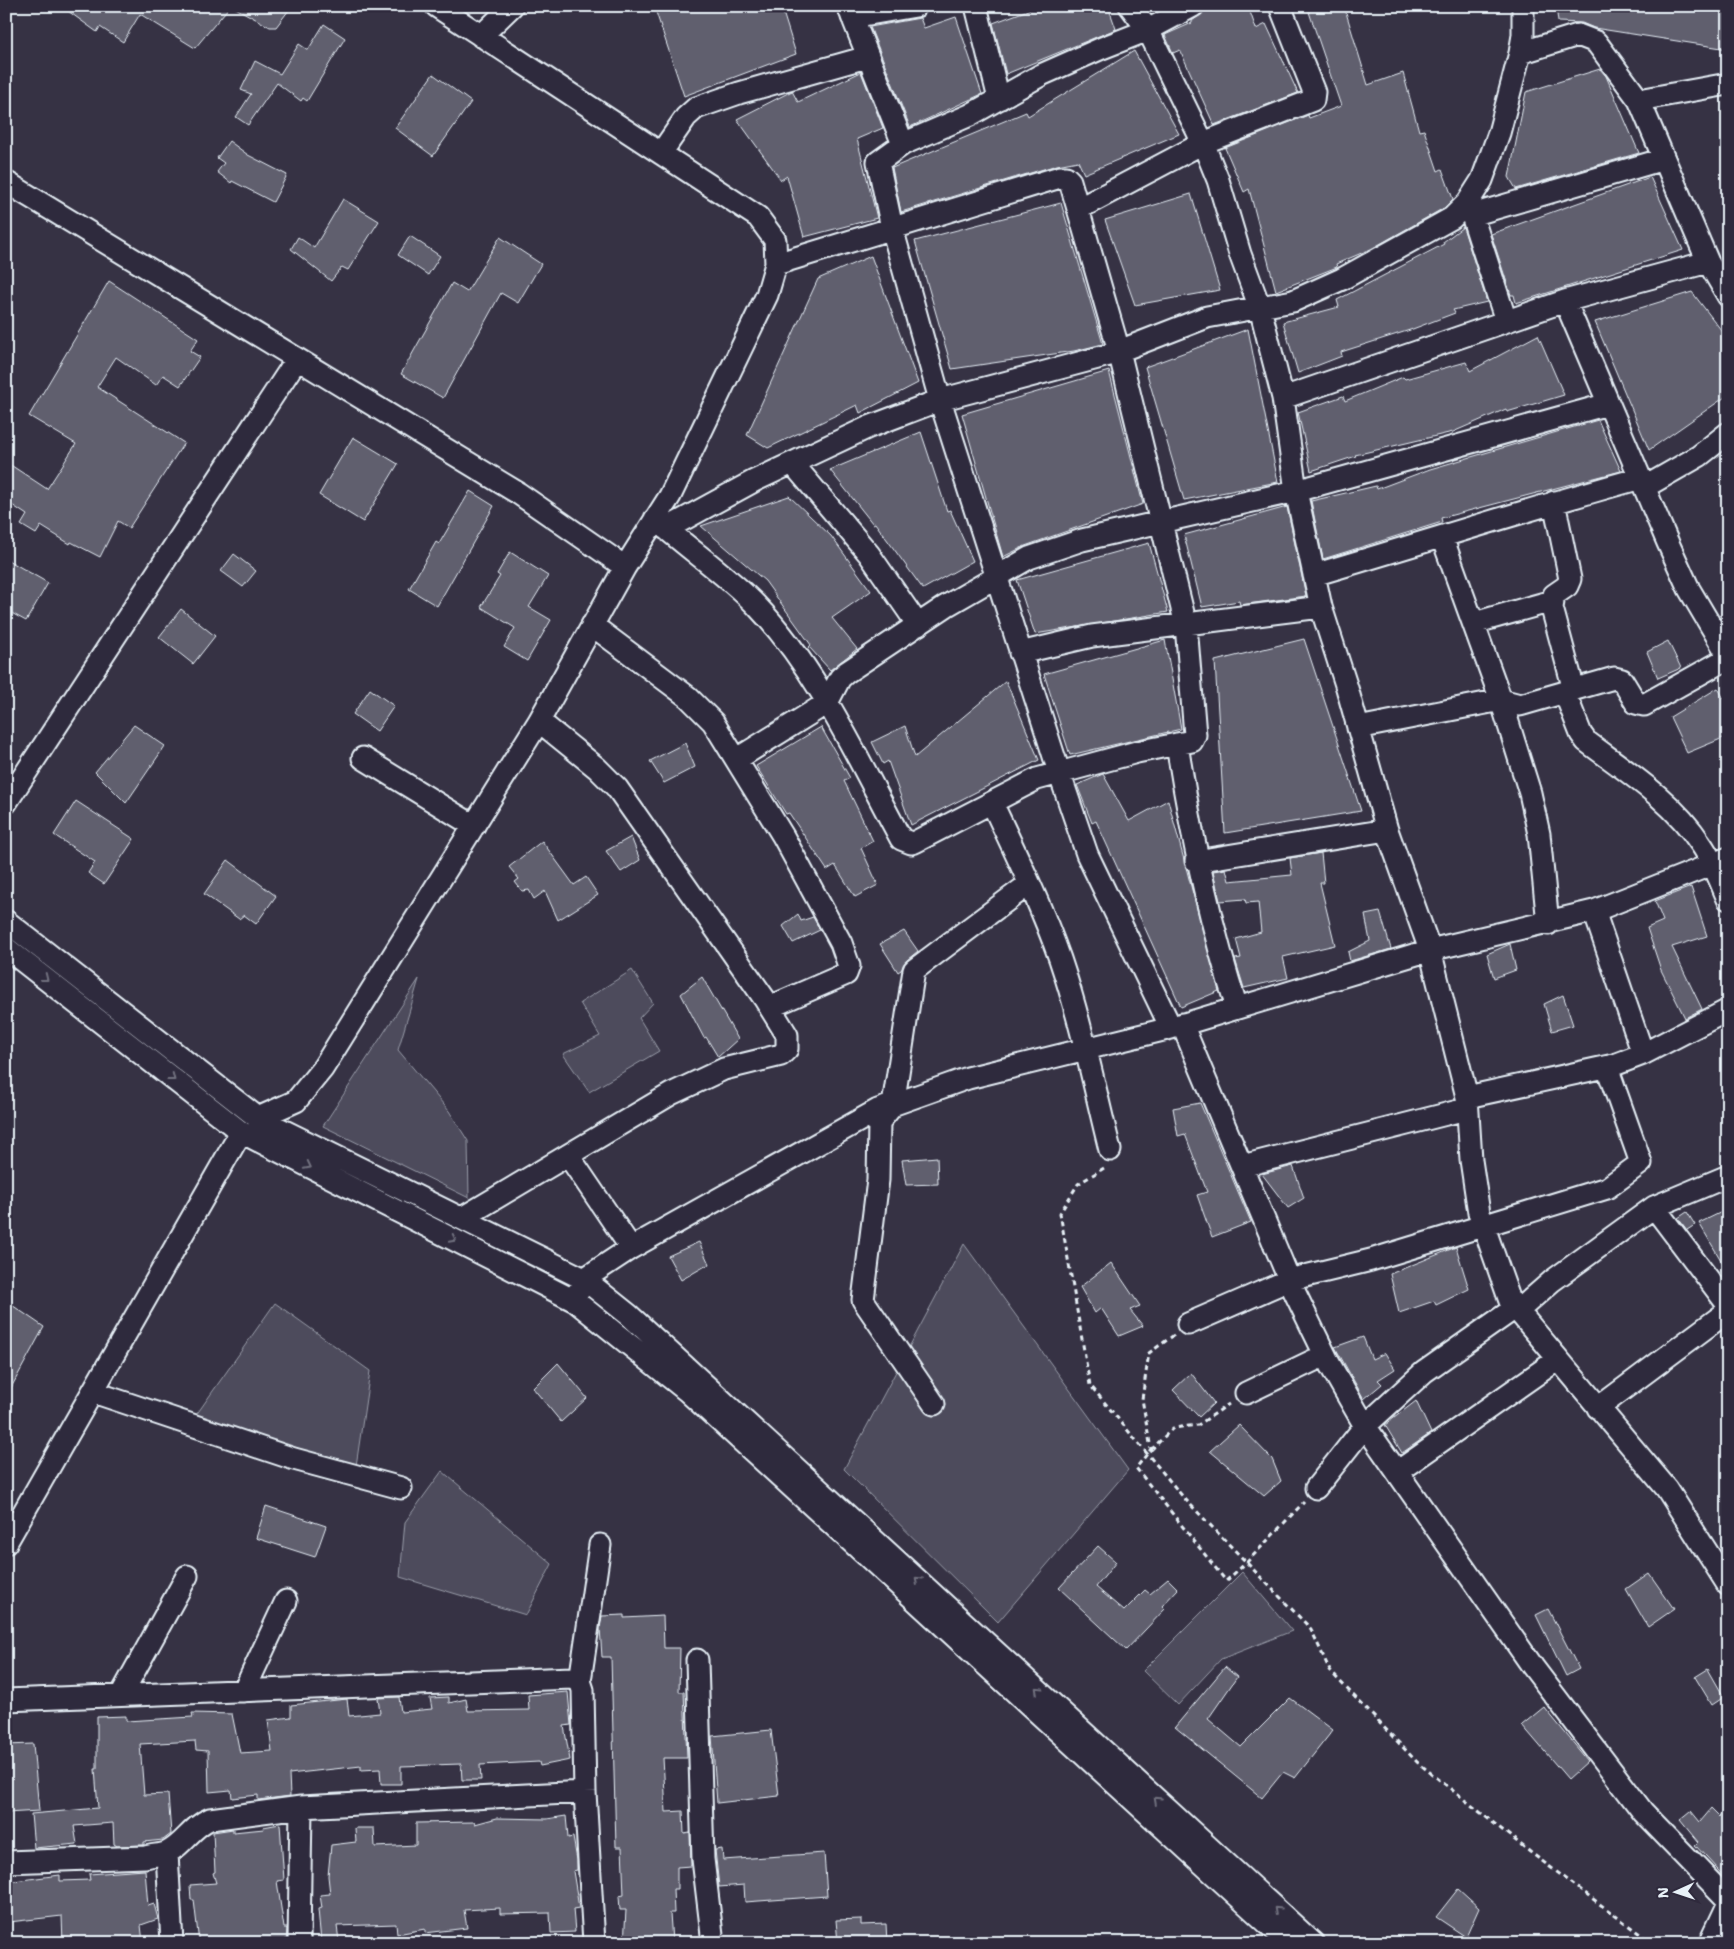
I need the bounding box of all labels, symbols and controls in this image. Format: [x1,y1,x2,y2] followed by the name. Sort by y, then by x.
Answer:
[39,972,48,981] one-way arrow
[166,1073,175,1081] one-way arrow
[303,1160,312,1170] one-way arrow
[448,1233,457,1244] one-way arrow
[914,1577,923,1586] one-way arrow
[1034,1687,1043,1696] one-way arrow
[1154,1797,1163,1806] one-way arrow
[1652,1866,1702,1916] north arrow
[1654,1887,1672,1899] text: N
[1274,1907,1283,1916] one-way arrow

